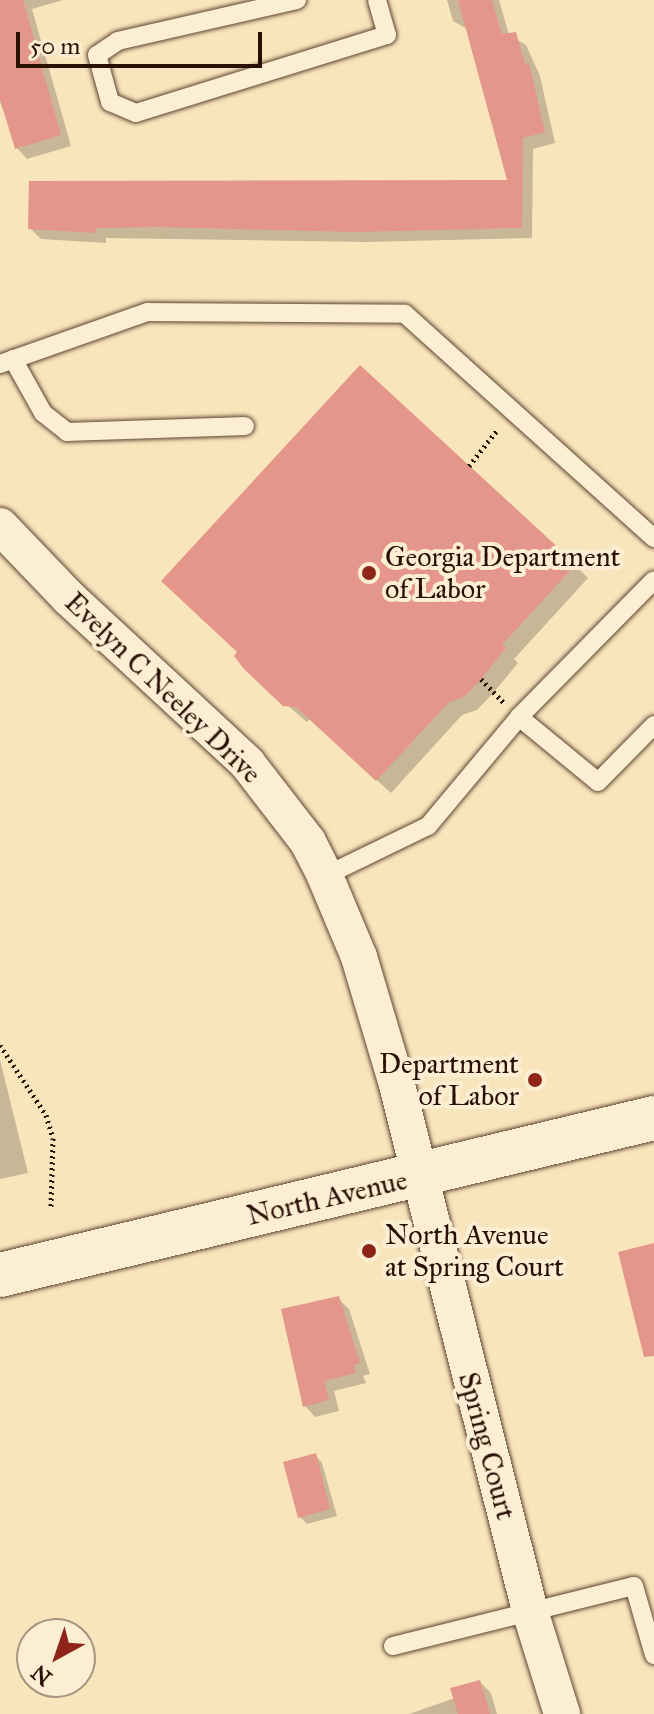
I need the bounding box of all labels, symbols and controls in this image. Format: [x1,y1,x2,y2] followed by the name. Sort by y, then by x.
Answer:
[20,16,266,66] scale bar
[30,31,80,61] text: 50 m
[385,540,621,606] place label: Georgia Department of Labor
[360,564,378,582] marker: Georgia Department of Labor
[58,586,268,790] street label: Evelyn C Neeley Drive
[379,1047,519,1113] place label: Department of Labor
[526,1071,544,1089] marker: Department of Labor
[244,1163,410,1233] street label: North Avenue
[385,1218,564,1284] place label: North Avenue at Spring Court
[360,1242,378,1260] marker: North Avenue at Spring Court
[451,1369,523,1523] street label: Spring Court
[16,1618,96,1698] north arrow
[26,1659,57,1692] text: N

